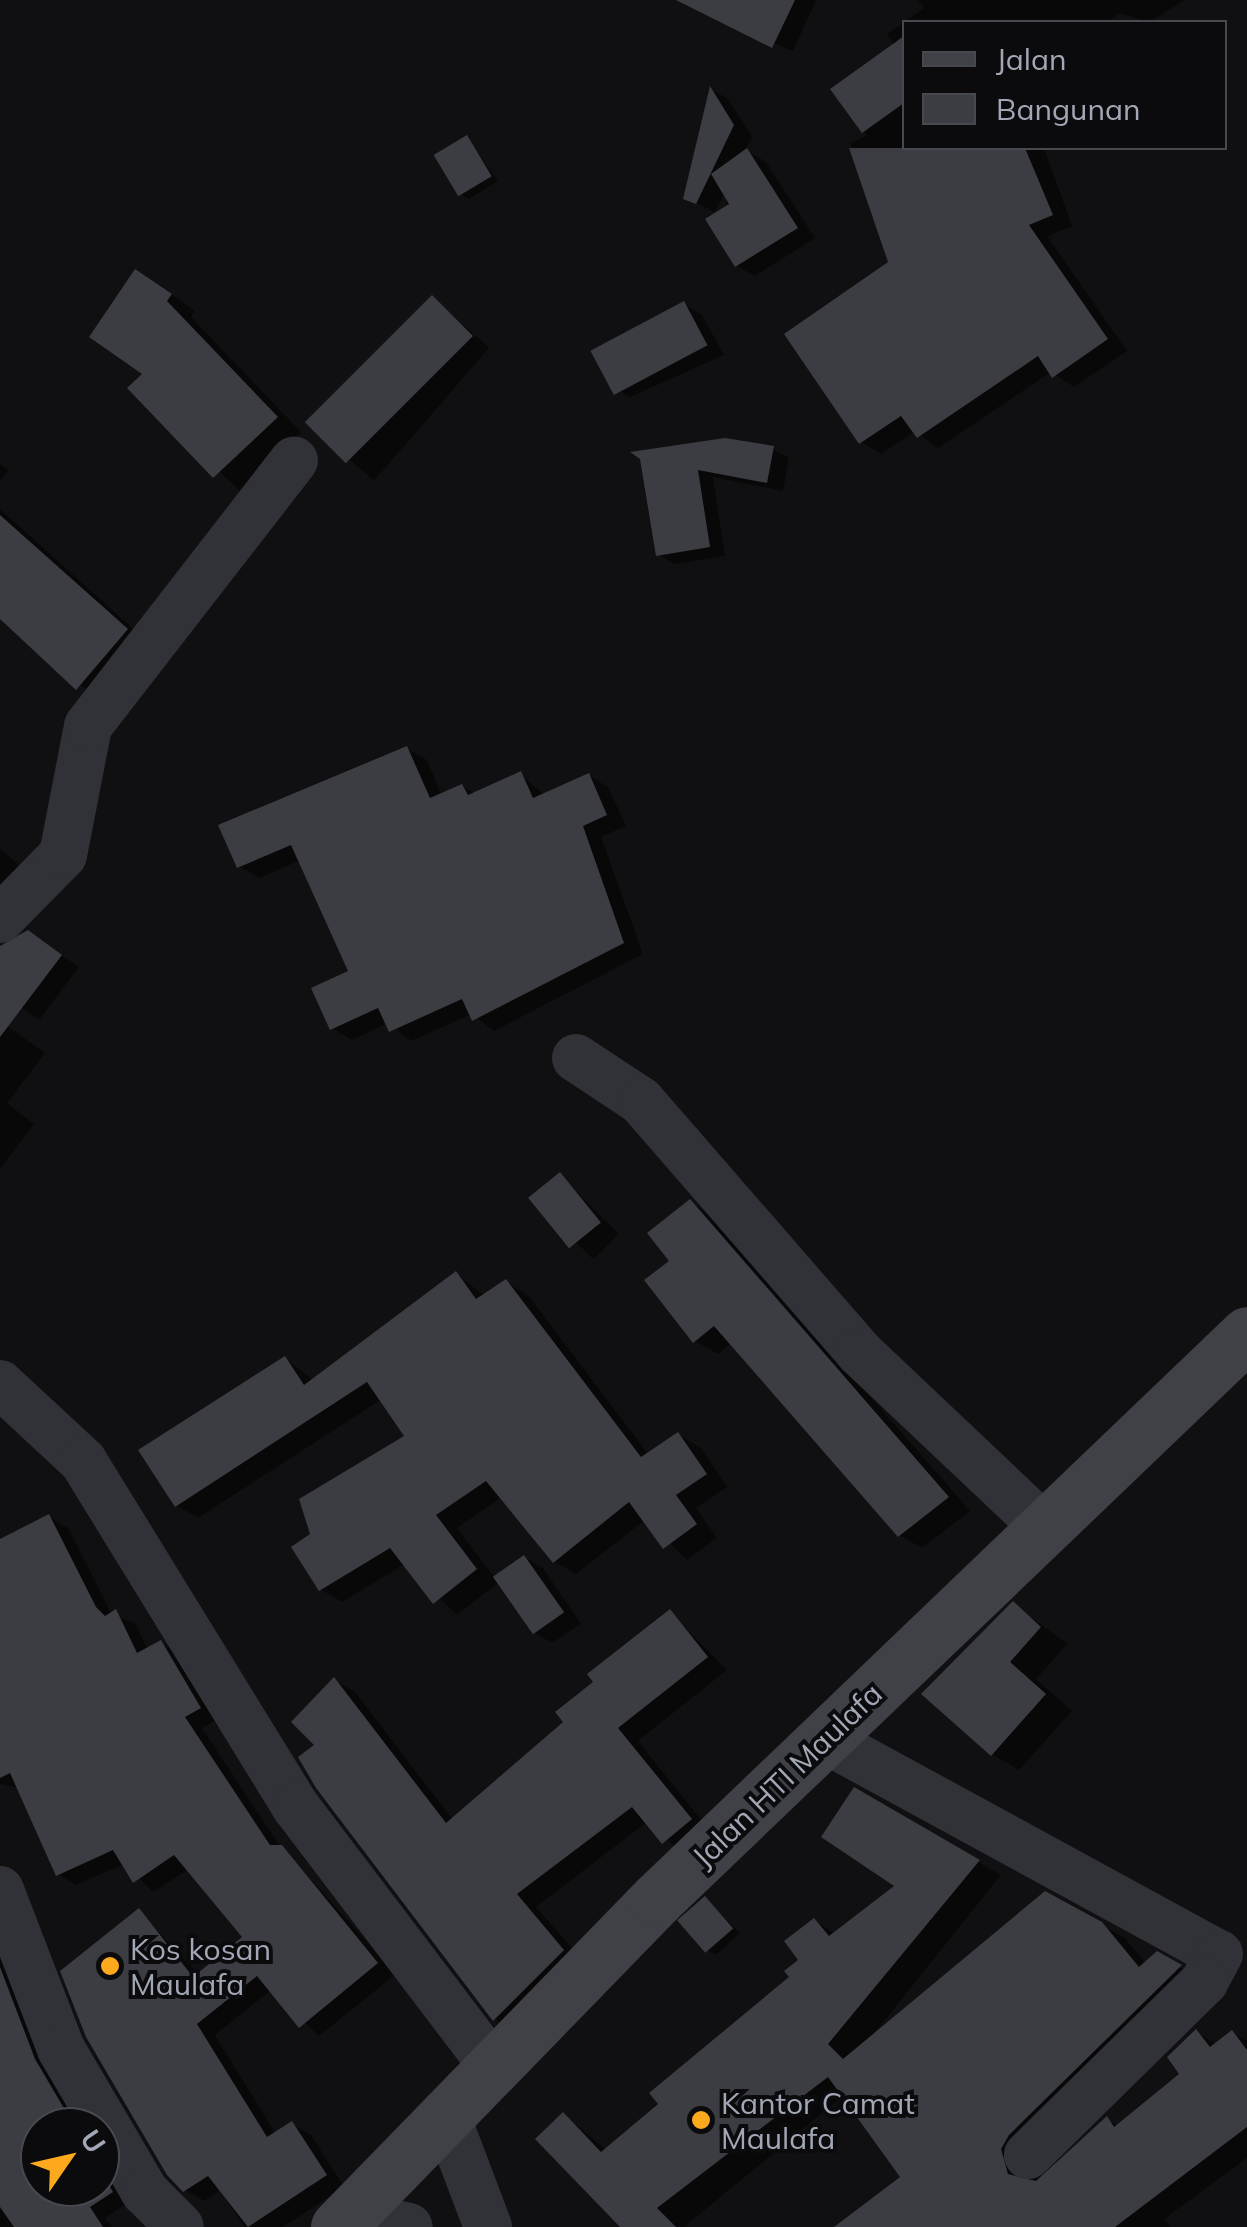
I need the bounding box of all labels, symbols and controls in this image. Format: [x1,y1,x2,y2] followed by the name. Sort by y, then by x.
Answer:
[902,20,1227,150] legend
[996,40,1067,78] text: Jalan
[996,90,1141,128] text: Bangunan
[685,1675,889,1875] street label: Jalan HTI Maulafa
[130,1931,271,2002] place label: Kos kosan Maulafa
[99,1955,121,1977] marker: Kos kosan Maulafa
[721,2085,915,2156] place label: Kantor Camat Maulafa
[20,2107,120,2207] north arrow
[690,2109,712,2131] marker: Kantor Camat Maulafa
[73,2123,114,2159] text: U

